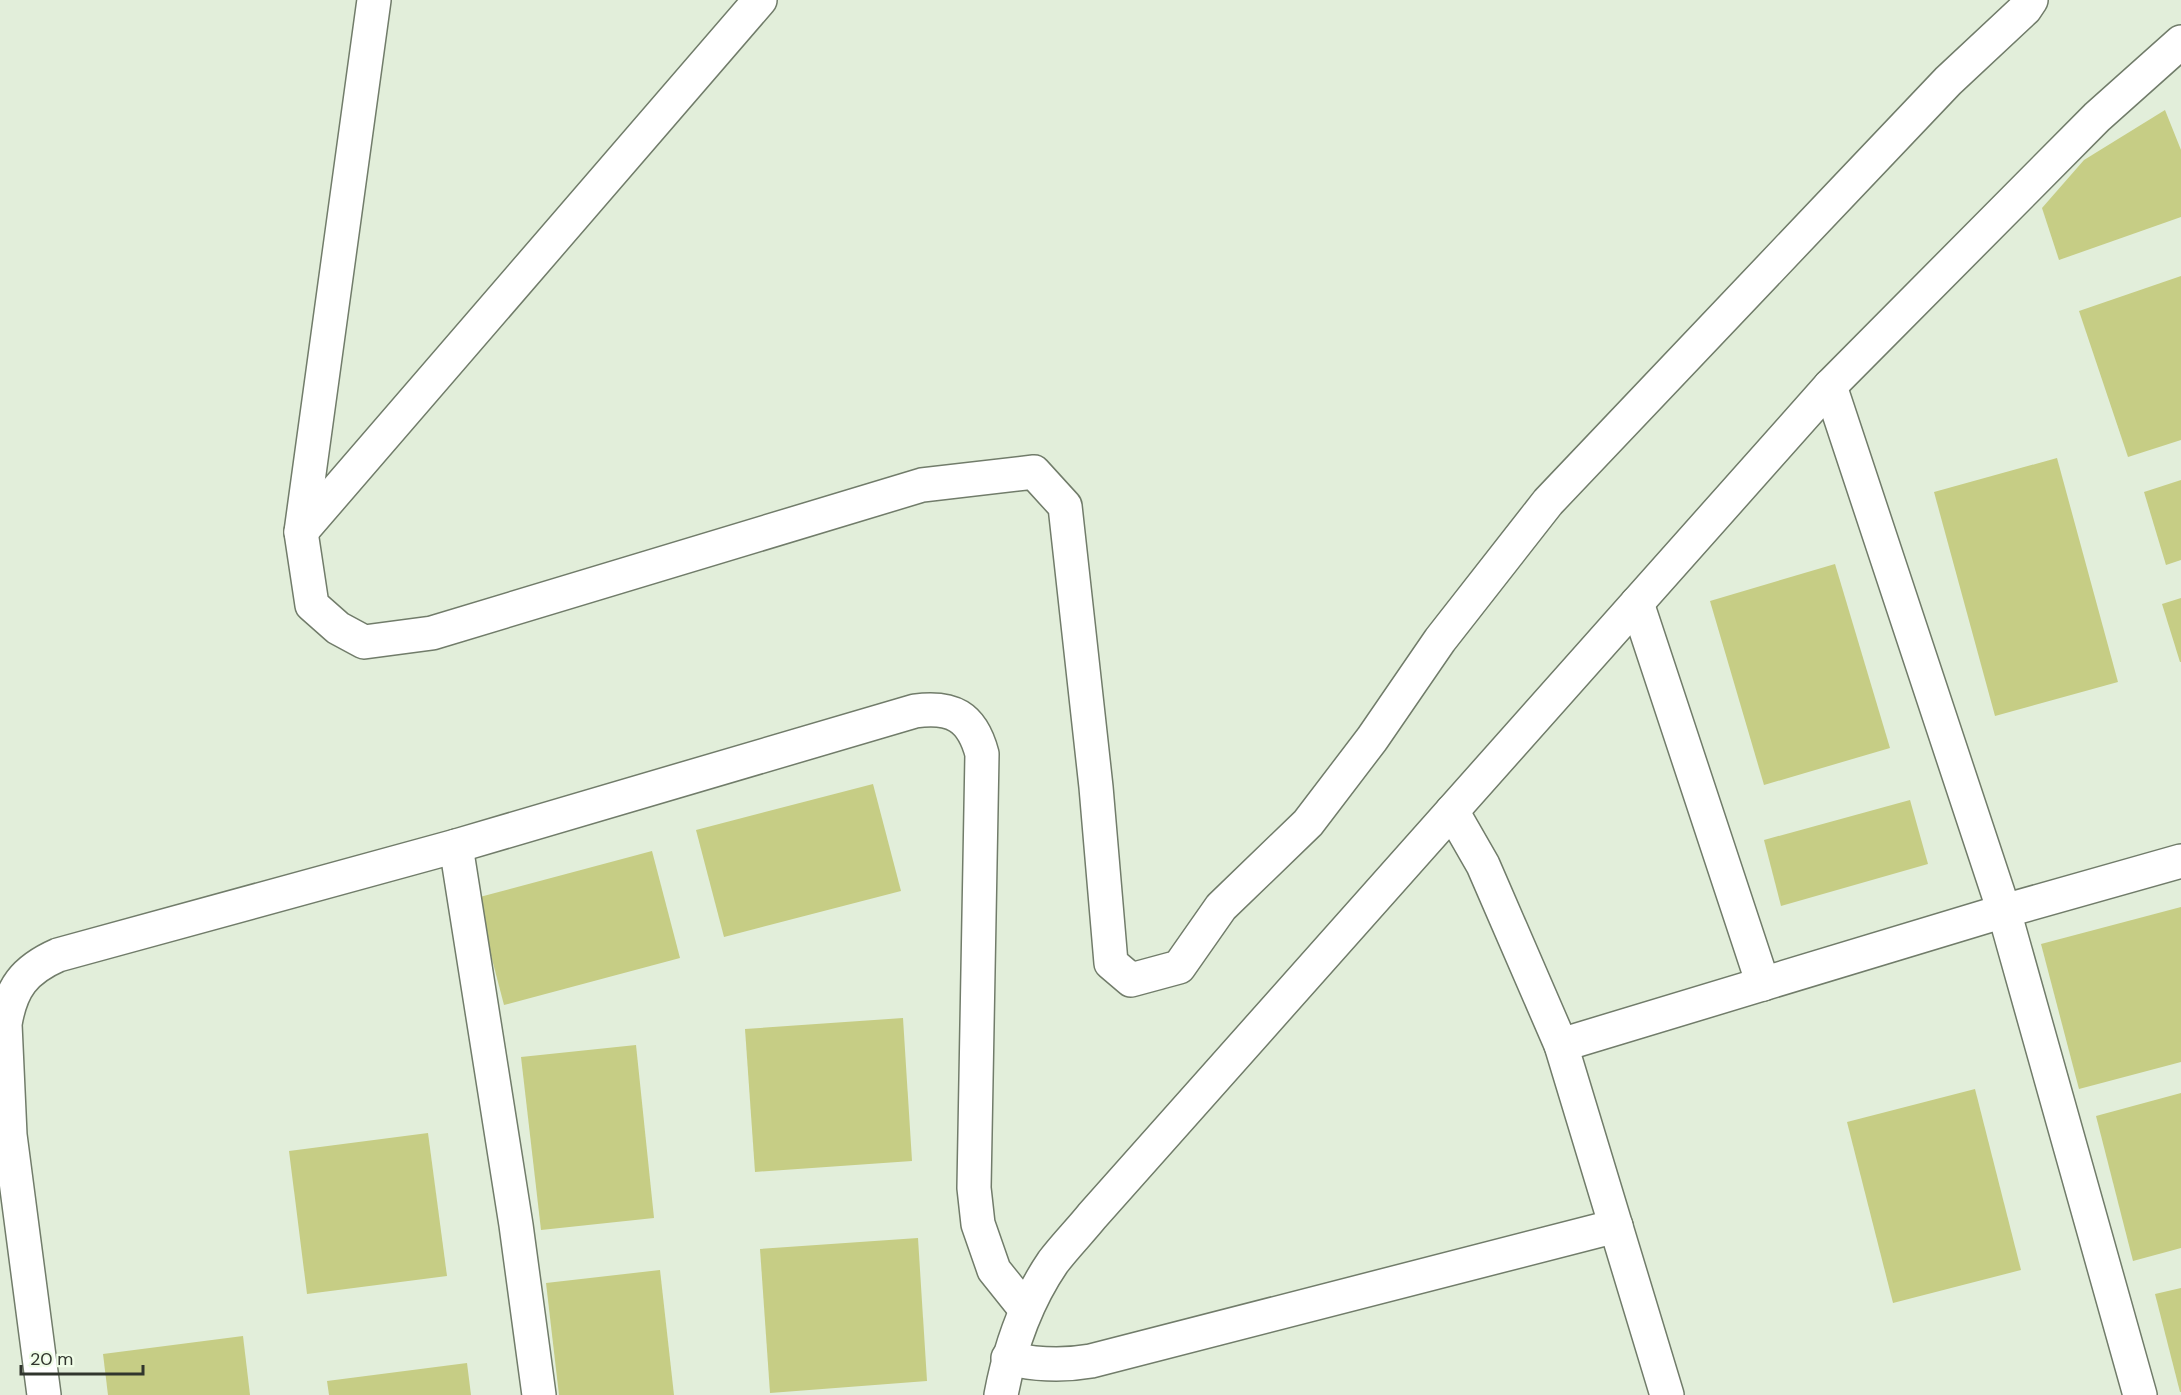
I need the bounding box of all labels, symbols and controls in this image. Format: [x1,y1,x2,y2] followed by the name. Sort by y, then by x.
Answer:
[21,1338,142,1376] scale bar
[30,1347,73,1371] text: 20 m

